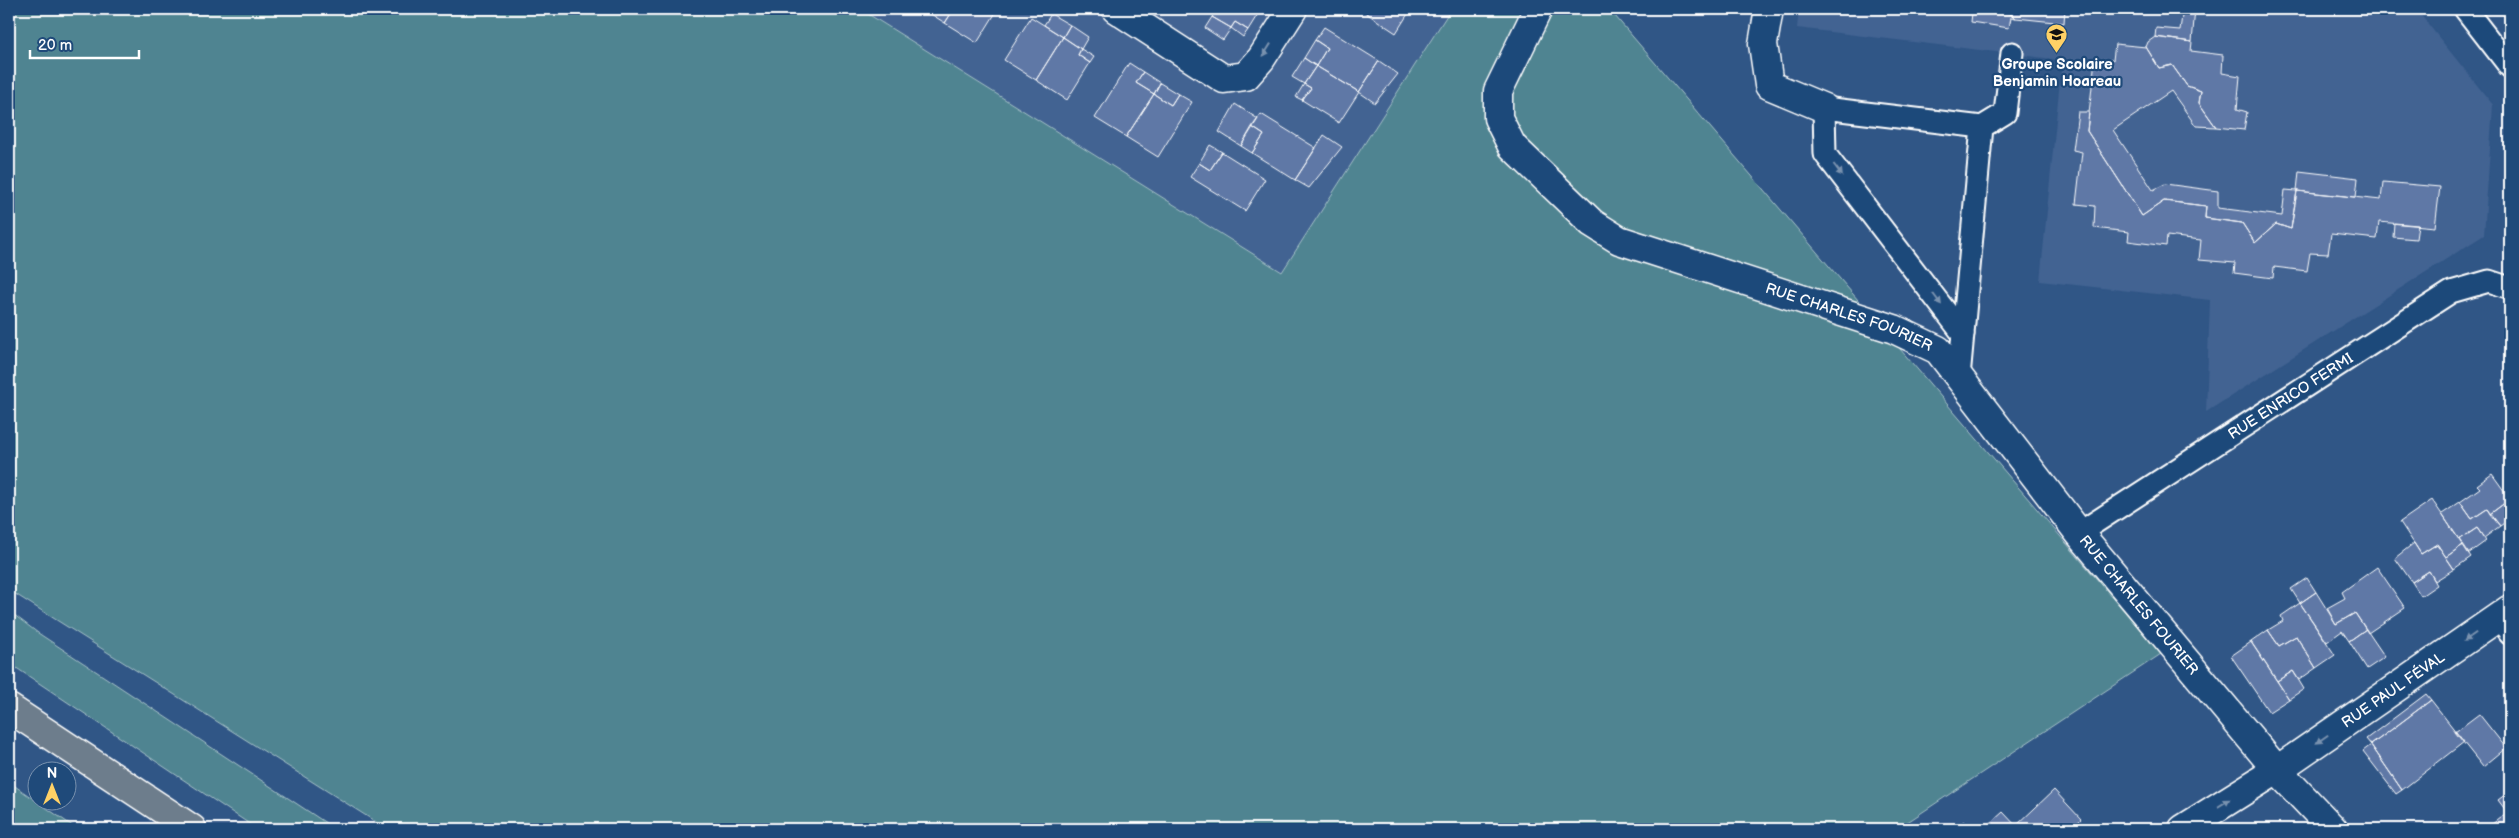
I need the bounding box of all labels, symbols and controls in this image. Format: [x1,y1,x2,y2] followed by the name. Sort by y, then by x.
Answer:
[2045,23,2069,54] school or university icon: Groupe Scolaire Benjamin Hoareau
[30,28,139,60] scale bar
[38,36,72,55] text: 20 m
[1262,43,1272,57] one-way arrow
[1993,55,2121,91] place label: Groupe Scolaire Benjamin Hoareau
[1832,163,1843,176] one-way arrow
[1763,279,1936,356] street label: RUE CHARLES FOURIER
[1931,292,1942,305] one-way arrow
[2224,348,2357,443] street label: RUE ENRICO FERMI
[2075,531,2203,679] street label: RUE CHARLES FOURIER
[2463,632,2477,641] one-way arrow
[2338,647,2448,732] street label: RUE PAUL FÉVAL
[2315,734,2329,744] one-way arrow
[28,760,78,810] north arrow
[47,765,57,782] text: N
[2217,799,2230,808] one-way arrow

